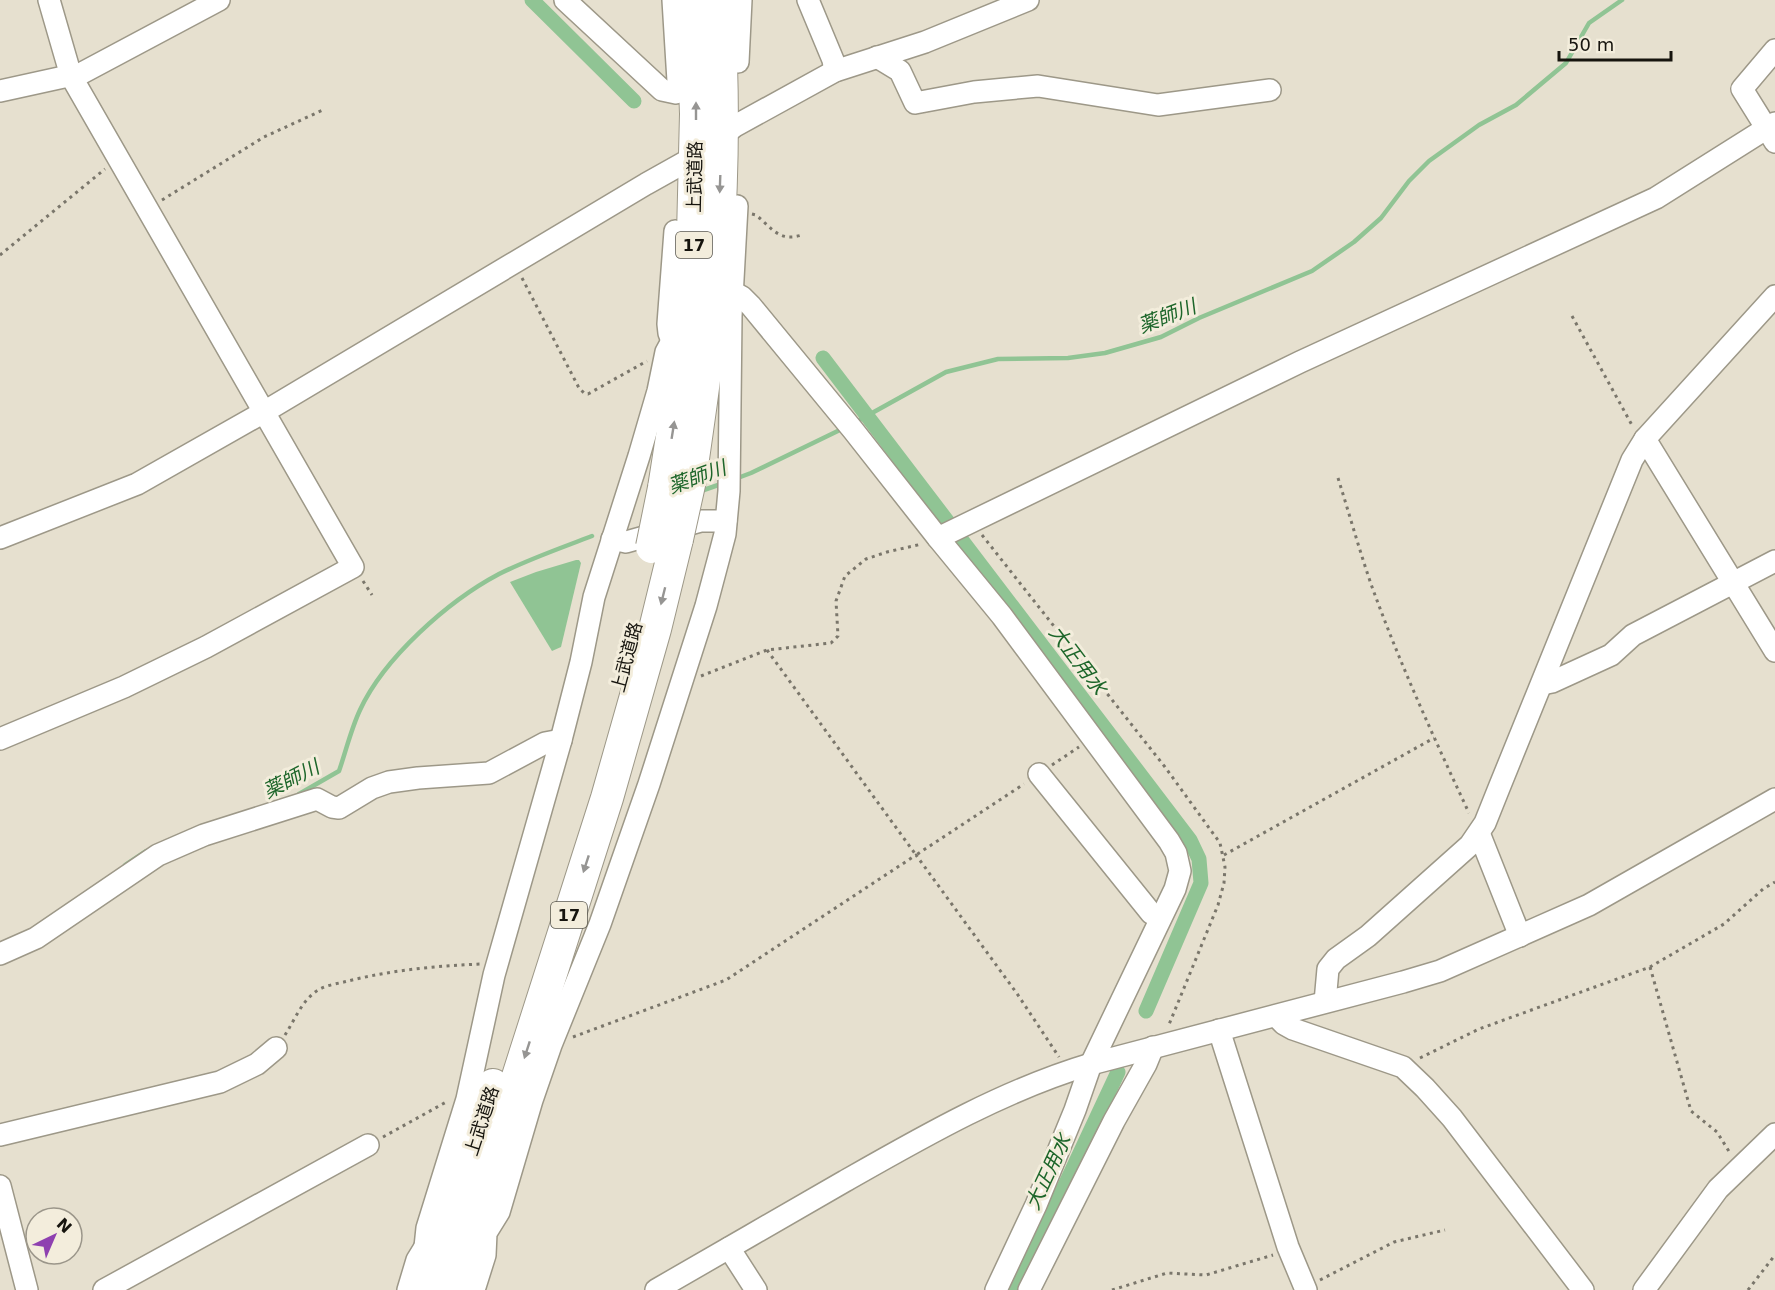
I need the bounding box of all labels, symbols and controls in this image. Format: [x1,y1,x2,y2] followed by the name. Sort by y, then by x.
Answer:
[1559,24,1672,62] scale bar
[1568,34,1614,55] text: 50 m
[691,101,701,120] one-way arrow
[683,141,706,213] street label: 上武道路
[715,175,725,194] one-way arrow
[676,232,712,258] road number: 17
[1135,293,1201,338] water label: 薬師川
[669,421,678,440] one-way arrow
[665,455,731,499] water label: 薬師川
[658,587,668,605] one-way arrow
[607,619,646,694] street label: 上武道路
[1044,621,1113,701] water label: 大正用水
[259,754,325,803] water label: 薬師川
[581,855,590,873] one-way arrow
[551,902,587,928] road number: 17
[521,1041,531,1059] one-way arrow
[460,1083,503,1158] street label: 上武道路
[1020,1129,1077,1213] water label: 大正用水
[24,1206,84,1266] north arrow
[53,1214,75,1237] text: N

